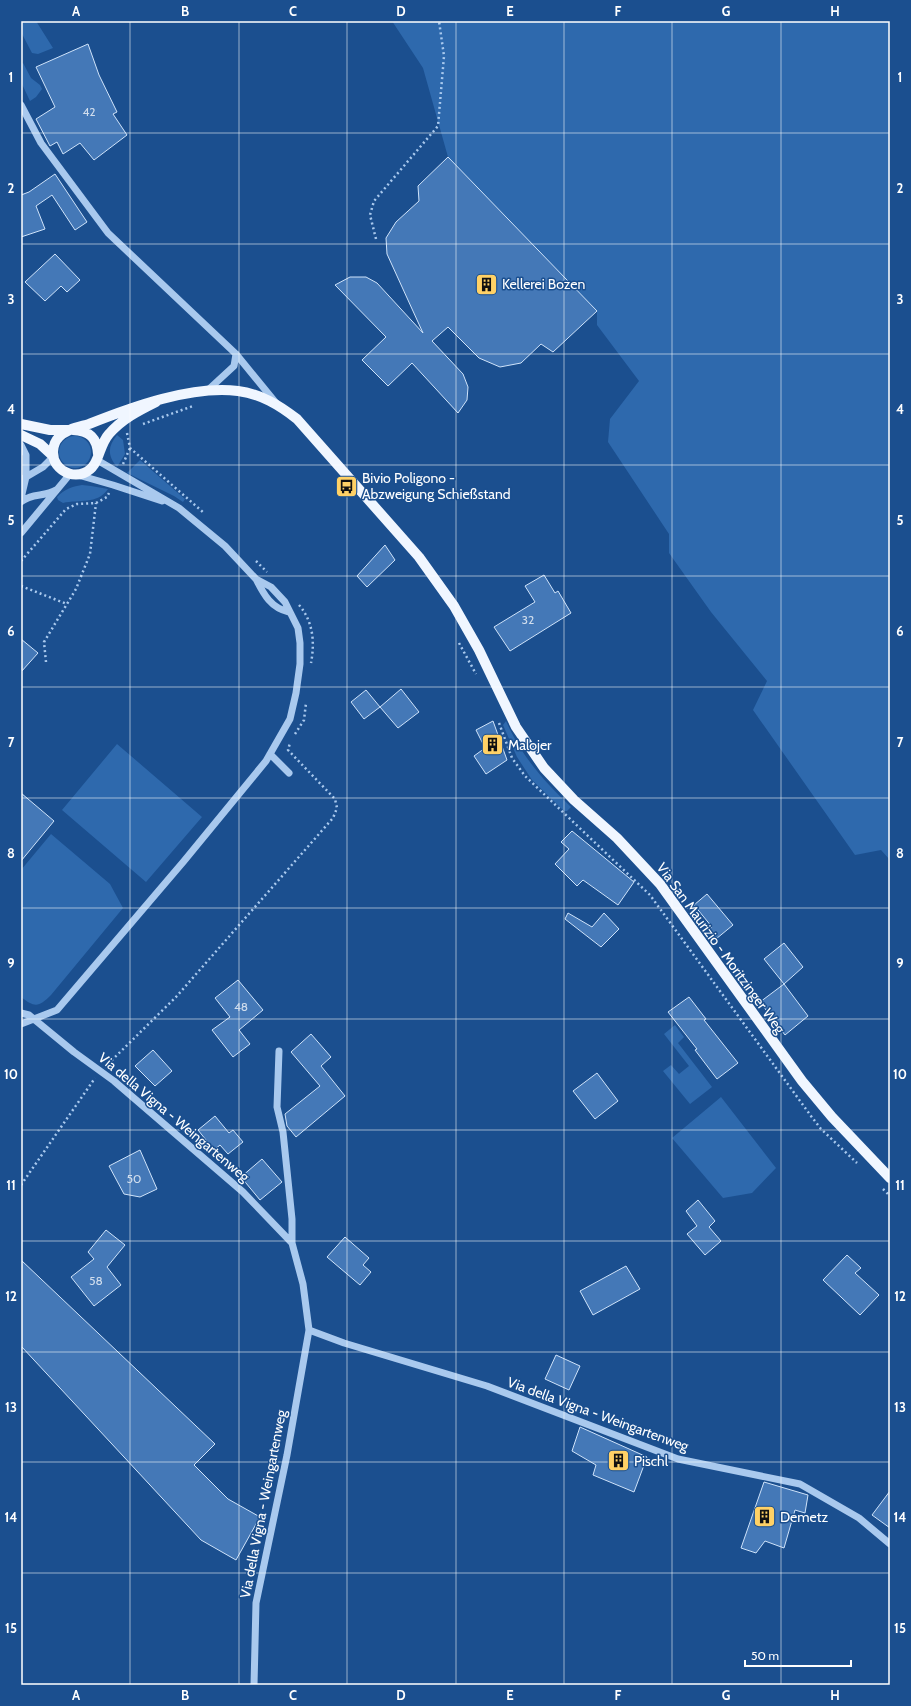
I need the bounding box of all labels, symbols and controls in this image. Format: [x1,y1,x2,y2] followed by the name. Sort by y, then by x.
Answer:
[72,3,81,19] text: A
[181,3,189,19] text: B
[289,3,297,19] text: C
[396,3,406,19] text: D
[506,3,514,19] text: E
[615,3,622,19] text: F
[722,3,731,19] text: G
[830,3,840,19] text: H
[9,69,13,85] text: 1
[898,69,902,85] text: 1
[82,104,96,119] house number: 42
[8,180,15,196] text: 2
[897,180,904,196] text: 2
[474,271,500,297] building icon: Kellerei Bozen
[502,275,585,293] place label: Kellerei Bozen
[7,291,15,307] text: 3
[896,291,904,307] text: 3
[7,401,15,417] text: 4
[896,401,904,417] text: 4
[362,469,510,503] place label: Bivio Poligono - Abzweigung Schießstand
[333,473,359,499] bus stop icon: Bivio Poligono - Abzweigung Schießstand
[8,512,15,528] text: 5
[897,512,904,528] text: 5
[522,612,534,627] house number: 32
[7,623,15,639] text: 6
[896,623,904,639] text: 6
[479,732,505,758] building icon: Malojer
[8,734,15,750] text: 7
[897,734,904,750] text: 7
[508,736,552,754] place label: Malojer
[7,845,15,861] text: 8
[896,845,904,861] text: 8
[653,859,790,1038] street label: Via San Maurizio - Moritzinger Weg
[7,955,15,971] text: 9
[896,955,904,971] text: 9
[234,999,248,1014] house number: 48
[95,1048,254,1186] street label: Via della Vigna - Weingartenweg
[4,1066,18,1082] text: 10
[893,1066,907,1082] text: 10
[127,1171,141,1186] house number: 50
[6,1177,16,1193] text: 11
[895,1177,905,1193] text: 11
[89,1273,103,1288] house number: 58
[5,1288,17,1304] text: 12
[894,1288,906,1304] text: 12
[505,1373,692,1456] street label: Via della Vigna - Weingartenweg
[5,1399,17,1415] text: 13
[894,1399,906,1415] text: 13
[236,1407,290,1600] street label: Via della Vigna - Weingartenweg
[605,1448,631,1474] building icon: Pischl
[634,1452,669,1470] place label: Pischl
[751,1504,777,1530] building icon: Demetz
[780,1508,828,1526] place label: Demetz
[5,1509,17,1525] text: 14
[894,1509,906,1525] text: 14
[5,1620,17,1636] text: 15
[894,1620,906,1636] text: 15
[745,1642,851,1668] scale bar
[751,1648,779,1663] text: 50 m
[72,1687,81,1703] text: A
[181,1687,189,1703] text: B
[289,1687,297,1703] text: C
[396,1687,406,1703] text: D
[506,1687,514,1703] text: E
[615,1687,622,1703] text: F
[722,1687,731,1703] text: G
[830,1687,840,1703] text: H

